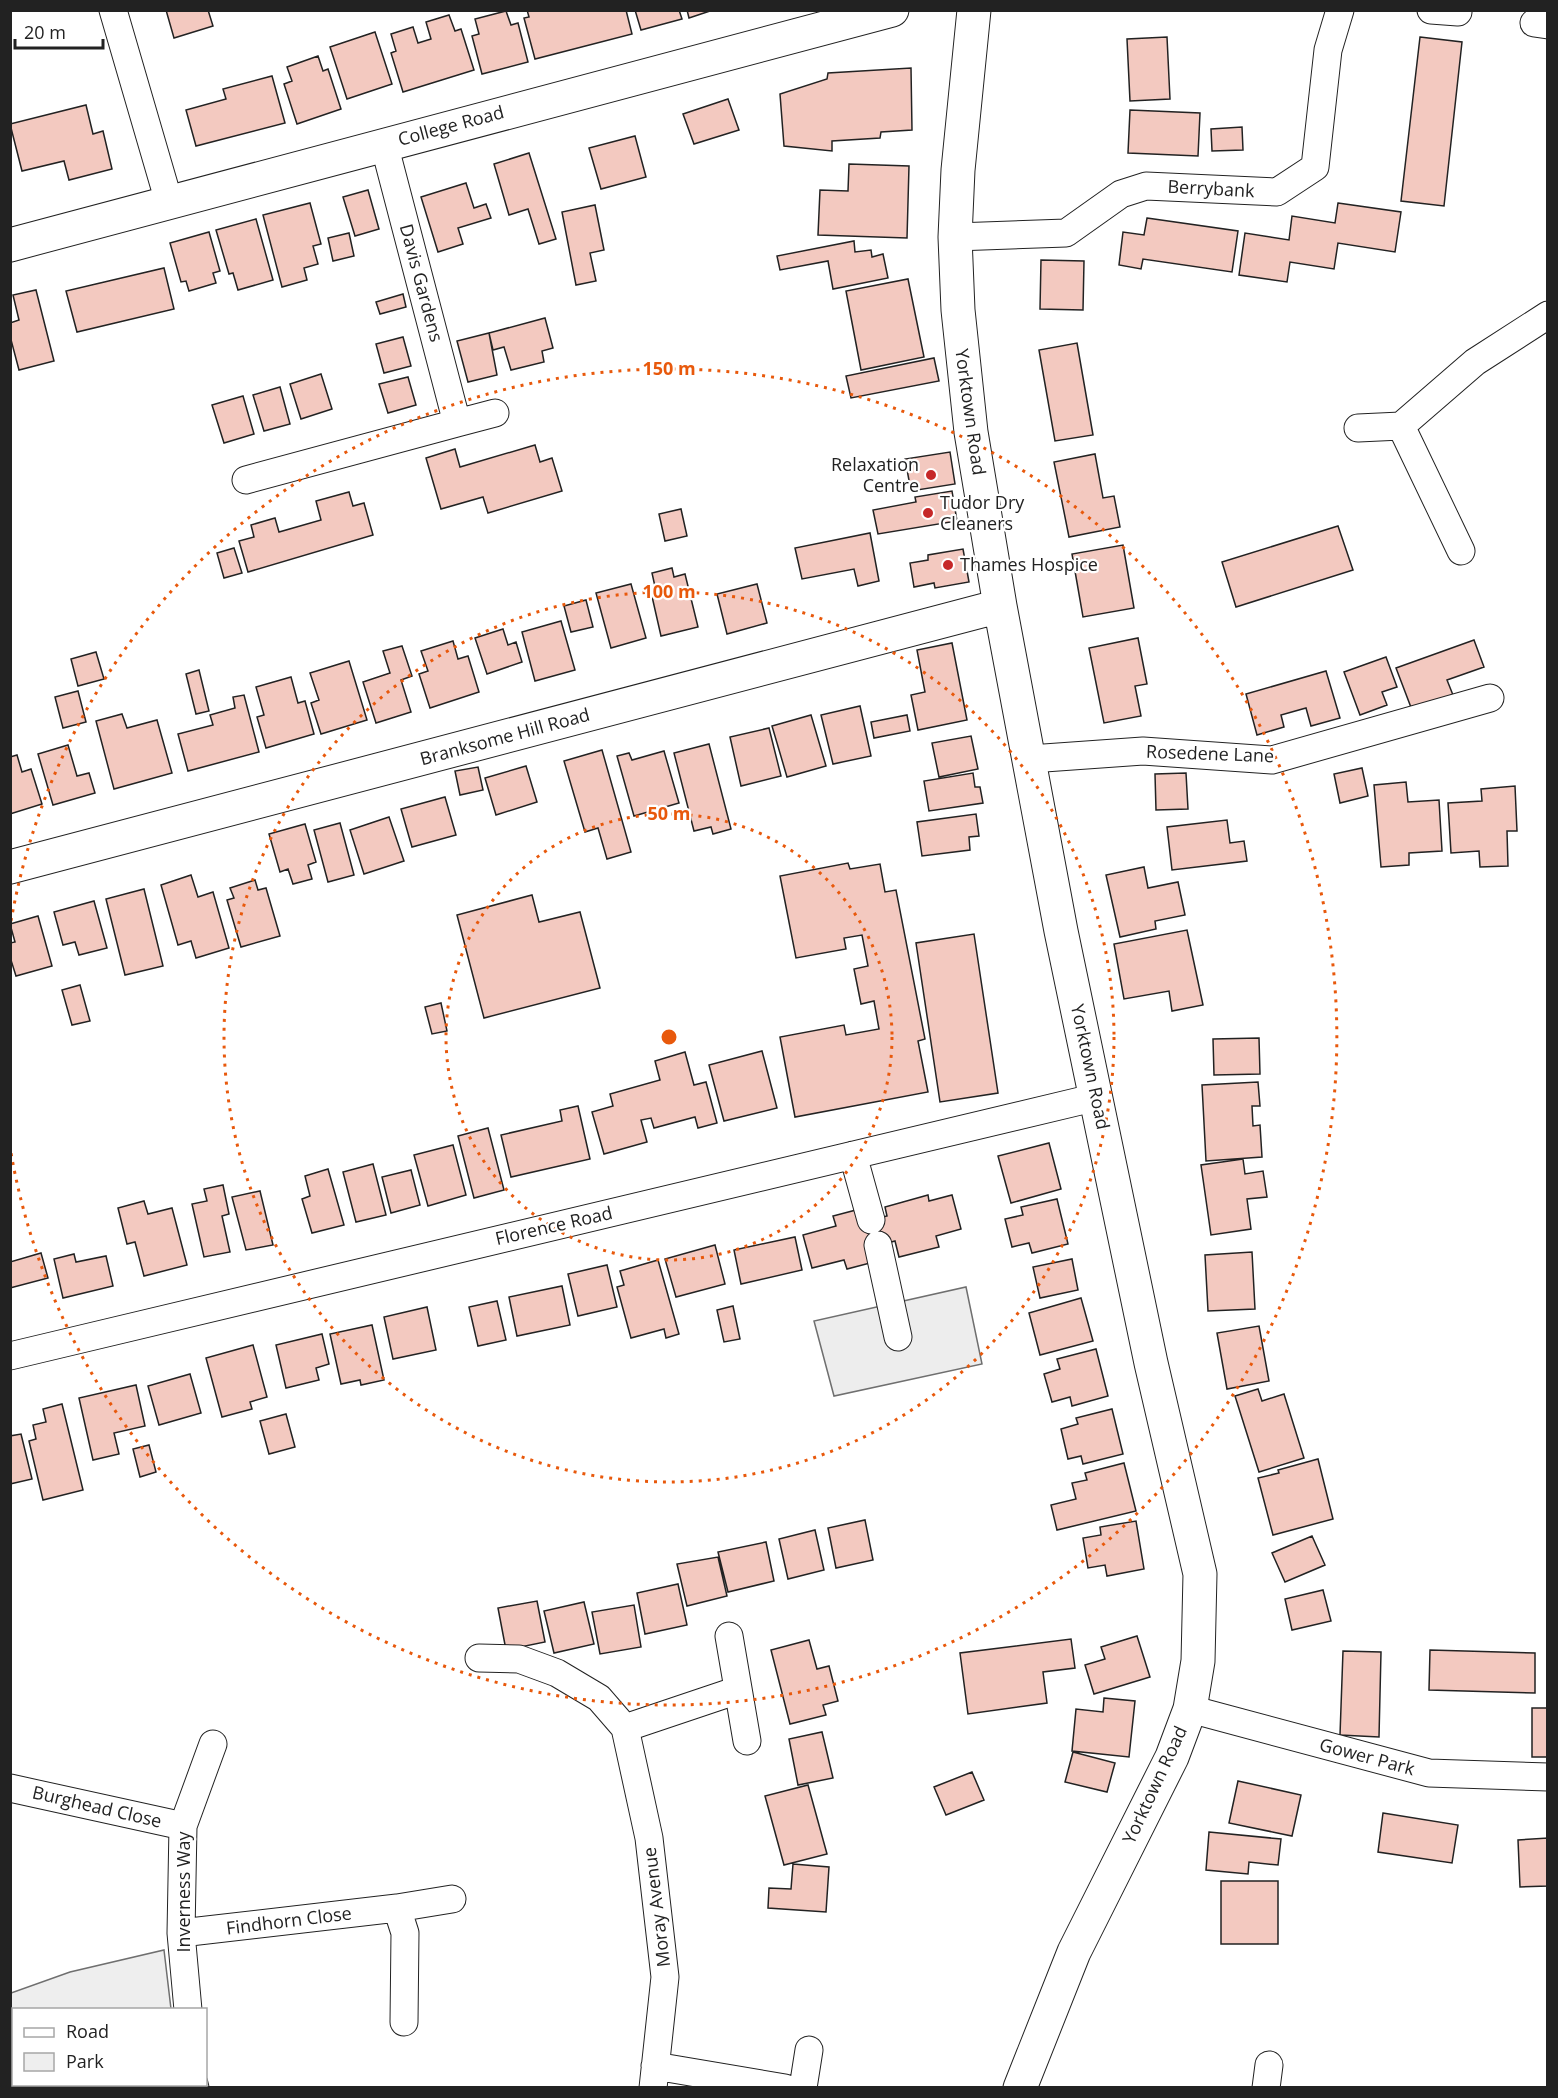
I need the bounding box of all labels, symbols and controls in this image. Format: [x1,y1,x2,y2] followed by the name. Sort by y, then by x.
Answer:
[15,12,104,50] scale bar
[24,20,66,44] text: 20 m
[395,99,506,151] street label: College Road
[1167,174,1256,202] street label: Berrybank
[395,221,449,344] street label: Davis Gardens
[950,347,992,477] street label: Yorktown Road
[642,356,696,380] text: 150 m
[831,452,919,497] place label: Relaxation Centre
[924,468,938,482] marker: Relaxation Centre
[940,490,1025,535] place label: Tudor Dry Cleaners
[921,506,935,520] marker: Tudor Dry Cleaners
[960,552,1098,576] place label: Thames Hospice
[941,558,955,572] marker: Thames Hospice
[642,579,696,603] text: 100 m
[417,702,592,770] street label: Branksome Hill Road
[1146,739,1274,767] street label: Rosedene Lane
[648,801,690,825] text: 50 m
[1066,1002,1116,1132] street label: Yorktown Road
[659,1027,679,1047] centre of rings
[493,1200,615,1250] street label: Florence Road
[1116,1722,1192,1847] street label: Yorktown Road
[1317,1732,1418,1780] street label: Gower Park
[30,1779,164,1833] street label: Burghead Close
[171,1830,195,1953] street label: Inverness Way
[637,1846,675,1969] street label: Moray Avenue
[225,1900,353,1940] street label: Findhorn Close
[12,2008,207,2086] legend
[66,2019,109,2043] text: Road
[66,2049,104,2073] text: Park

